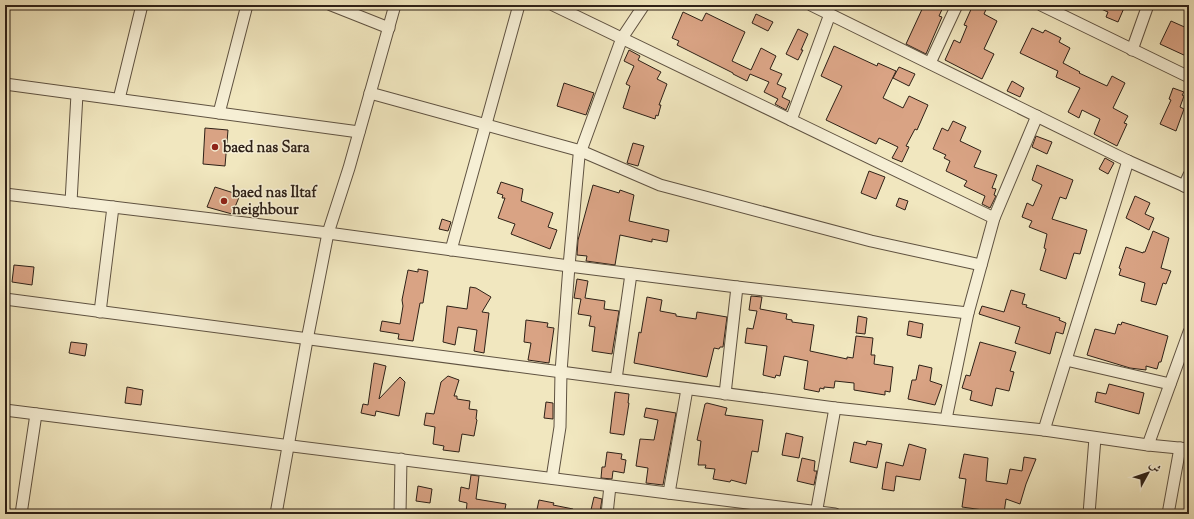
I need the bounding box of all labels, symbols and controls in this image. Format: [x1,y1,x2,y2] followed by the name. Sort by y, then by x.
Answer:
[222,138,310,159] place label: baed nas Sara
[210,142,220,152] marker: baed nas Sara
[231,183,318,221] place label: baed nas Iltaf neighbour
[219,196,229,206] marker: baed nas Iltaf neighbour
[1128,453,1168,493] north arrow
[1145,458,1165,477] text: ش

